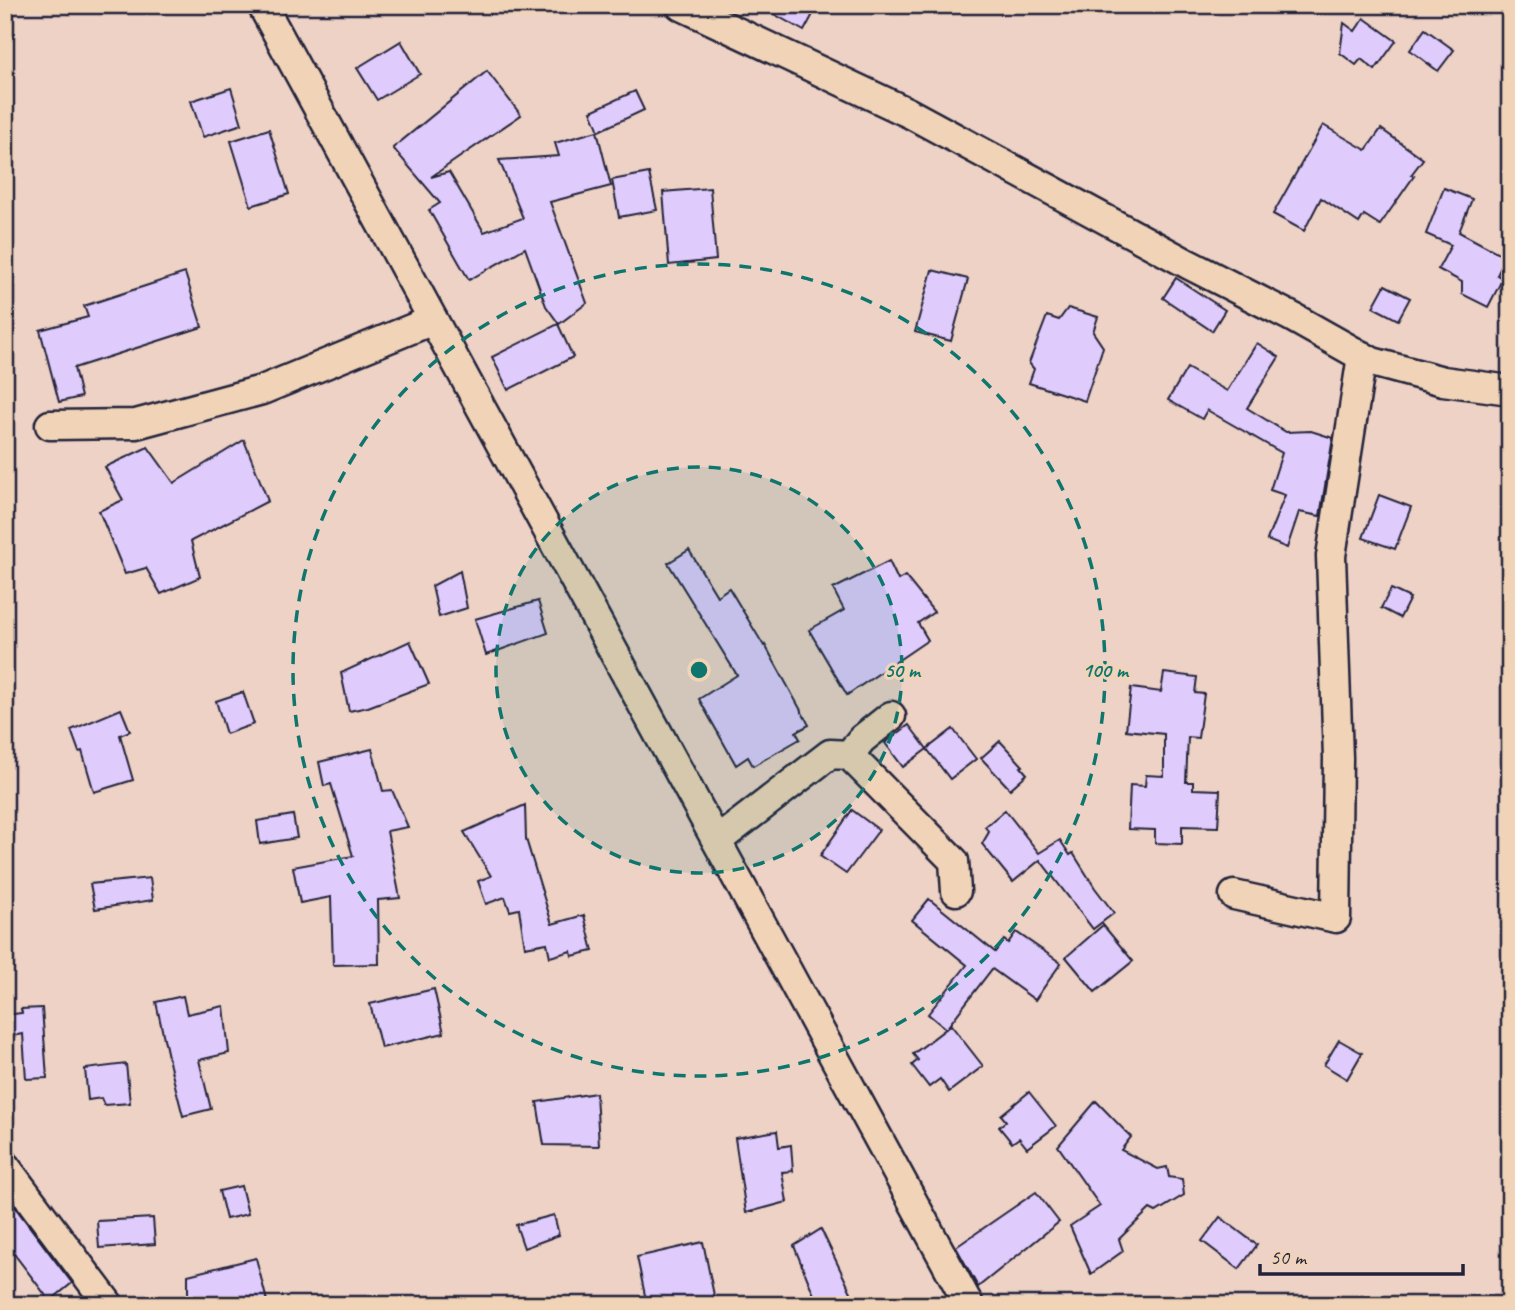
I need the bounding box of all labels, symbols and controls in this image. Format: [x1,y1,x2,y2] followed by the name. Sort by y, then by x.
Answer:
[884,657,922,683] text: 50 m
[1082,657,1130,683] text: 100 m
[687,658,711,682] centre of rings
[1260,1233,1462,1277] scale bar
[1270,1244,1308,1270] text: 50 m

